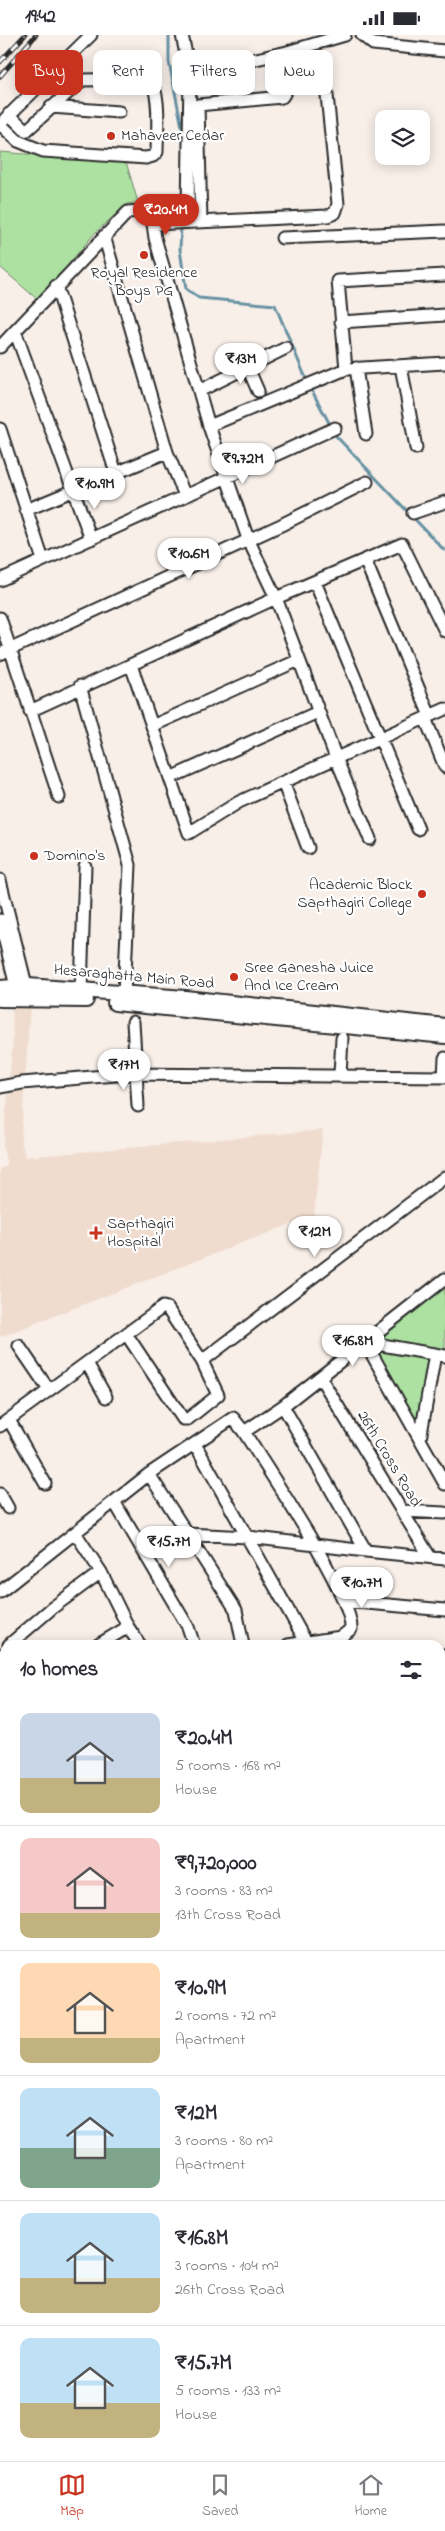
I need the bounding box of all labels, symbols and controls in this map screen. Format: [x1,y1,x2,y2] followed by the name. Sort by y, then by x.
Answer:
[25,4,56,31] text: 19:42
[15,50,83,95] chip: Buy
[93,50,162,95] chip: Rent
[172,50,255,95] chip: Filters
[265,50,333,95] chip: New
[375,110,430,165] map controls
[375,110,430,165] button: layers
[121,124,224,148] place label: Mahaveer Cedar
[105,130,117,142] marker: Mahaveer Cedar
[125,193,207,236] pin: ₹20.4M
[144,198,188,222] text: ₹20.4M
[138,249,150,261] marker: Royal Residence Boys PG
[91,261,198,303] place label: Royal Residence Boys PG
[211,343,271,385] pin: ₹13M
[225,347,257,371] text: ₹13M
[202,443,284,485] pin: ₹9.72M
[222,447,264,471] text: ₹9.72M
[54,467,136,510] pin: ₹10.9M
[75,472,115,496] text: ₹10.9M
[148,537,230,580] pin: ₹10.6M
[168,542,210,566] text: ₹10.6M
[43,844,105,868] place label: Domino's
[28,850,40,862] marker: Domino's
[297,873,413,915] place label: Academic Block Sapthagiri College
[416,888,428,900] marker: Academic Block Sapthagiri College
[244,956,375,998] place label: Sree Ganesha Juice And Ice Cream
[53,958,215,996] street label: Hesaraghatta Main Road
[228,971,240,983] marker: Sree Ganesha Juice And Ice Cream
[94,1049,154,1091] pin: ₹17M
[109,1053,140,1077] text: ₹17M
[107,1212,174,1254] place label: Sapthagiri Hospital
[285,1215,345,1258] pin: ₹12M
[299,1220,331,1244] text: ₹12M
[89,1226,103,1240] marker: Sapthagiri Hospital
[312,1325,394,1367] pin: ₹16.8M
[333,1329,373,1353] text: ₹16.8M
[351,1406,427,1512] street label: 26th Cross Road
[128,1525,210,1568] pin: ₹15.7M
[147,1530,191,1554] text: ₹15.7M
[321,1567,403,1609] pin: ₹10.7M
[341,1571,383,1595] text: ₹10.7M
[20,1655,98,1685] text: 10 homes
[397,1656,425,1684] icon: filters
[175,1724,233,1754] text: ₹20.4M
[60,1733,120,1793] icon: home
[175,1754,281,1778] text: 5 rooms · 168 m²
[175,1778,217,1802] text: House
[175,1849,257,1879] text: ₹9,720,000
[60,1858,120,1918] icon: home
[175,1879,273,1903] text: 3 rooms · 83 m²
[175,1903,281,1927] text: 13th Cross Road
[175,1974,227,2004] text: ₹10.9M
[60,1983,120,2043] icon: home
[175,2004,276,2028] text: 2 rooms · 72 m²
[175,2028,245,2052] text: Apartment
[175,2099,217,2129] text: ₹12M
[60,2108,120,2168] icon: home
[175,2129,273,2153] text: 3 rooms · 80 m²
[175,2153,245,2177] text: Apartment
[175,2224,228,2254] text: ₹16.8M
[60,2233,120,2293] icon: home
[175,2254,279,2278] text: 3 rooms · 104 m²
[175,2278,284,2302] text: 26th Cross Road
[175,2349,232,2379] text: ₹15.7M
[60,2358,120,2418] icon: home
[175,2379,281,2403] text: 5 rooms · 133 m²
[175,2403,217,2427] text: House
[58,2471,86,2522] tab: Map
[202,2471,238,2522] tab: Saved
[354,2471,387,2522] tab: Home

